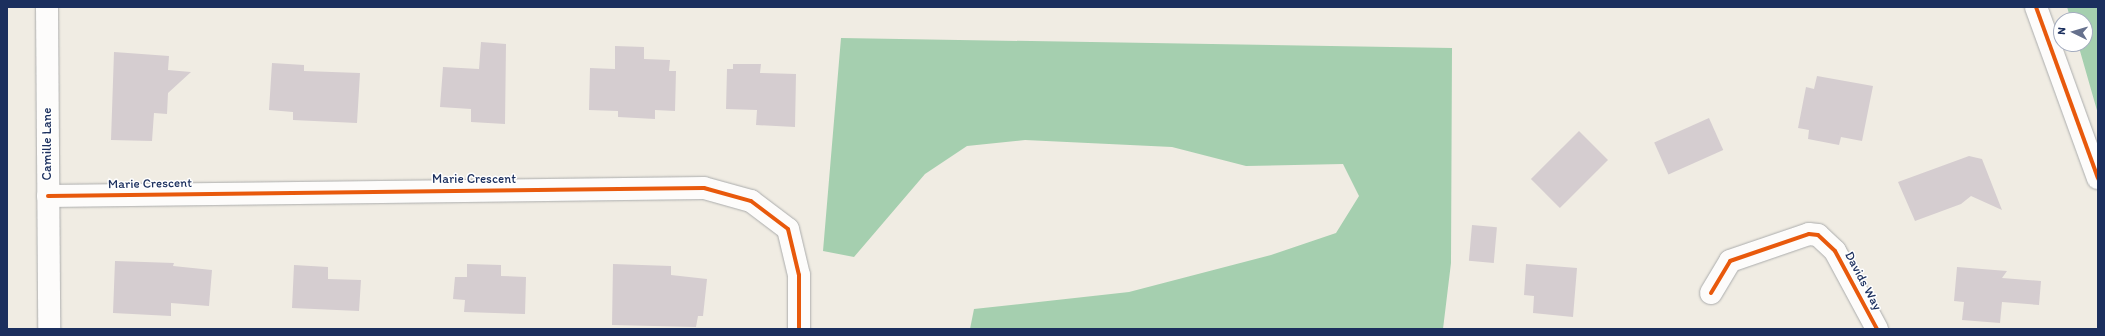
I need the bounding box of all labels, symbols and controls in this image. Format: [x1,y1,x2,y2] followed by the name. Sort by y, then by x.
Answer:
[2053,12,2093,52] north arrow
[2055,27,2068,35] text: N
[39,108,55,180] street label: Camille Lane
[432,171,516,187] street label: Marie Crescent
[108,175,192,193] street label: Marie Crescent
[1841,249,1885,313] street label: Davids Way

